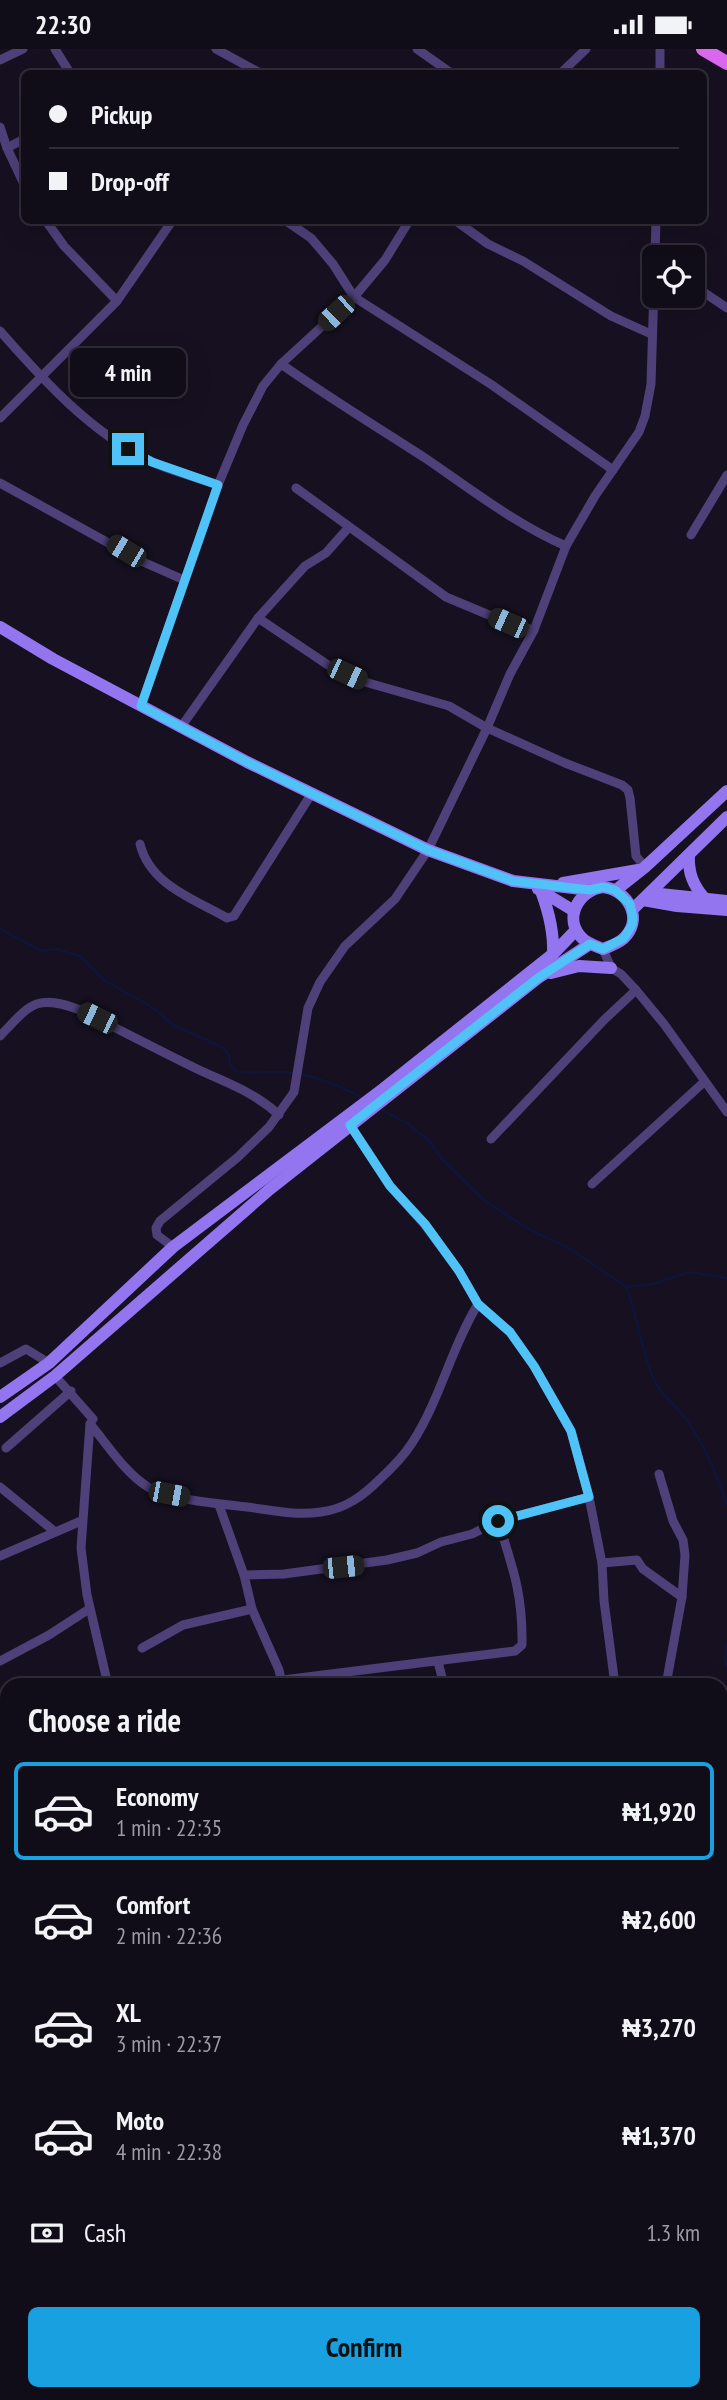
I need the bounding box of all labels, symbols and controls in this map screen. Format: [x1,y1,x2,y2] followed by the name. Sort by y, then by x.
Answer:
[35,8,91,41] text: 22:30
[91,98,152,131] text: Pickup
[91,165,169,198] text: Drop-off
[642,245,705,308] map controls
[642,245,705,308] button: locate
[314,291,359,335] car
[70,347,186,397] callout: 4 min
[105,358,151,387] text: 4 min
[112,433,144,465] route end
[103,531,150,571] car
[485,605,532,641] car
[324,656,371,692] car
[74,999,121,1037] car
[147,1480,192,1508] car
[482,1505,514,1537] route start
[322,1554,365,1580] car
[28,1699,181,1741] text: Choose a ride
[32,1780,95,1843] icon: car
[116,1780,198,1813] text: Economy
[622,1795,696,1828] text: ₦1,920
[116,1813,222,1842] text: 1 min · 22:35
[32,1888,95,1951] icon: car
[116,1888,190,1921] text: Comfort
[622,1903,696,1936] text: ₦2,600
[116,1921,222,1950] text: 2 min · 22:36
[32,1996,95,2059] icon: car
[116,1996,141,2029] text: XL
[622,2011,696,2044] text: ₦3,270
[116,2029,222,2058] text: 3 min · 22:37
[32,2104,95,2167] icon: car
[116,2104,164,2137] text: Moto
[622,2119,696,2152] text: ₦1,370
[116,2137,222,2166] text: 4 min · 22:38
[28,2214,66,2252] icon: cash
[84,2216,126,2249] text: Cash
[646,2218,700,2247] text: 1.3 km
[28,2307,700,2387] button: Confirm

